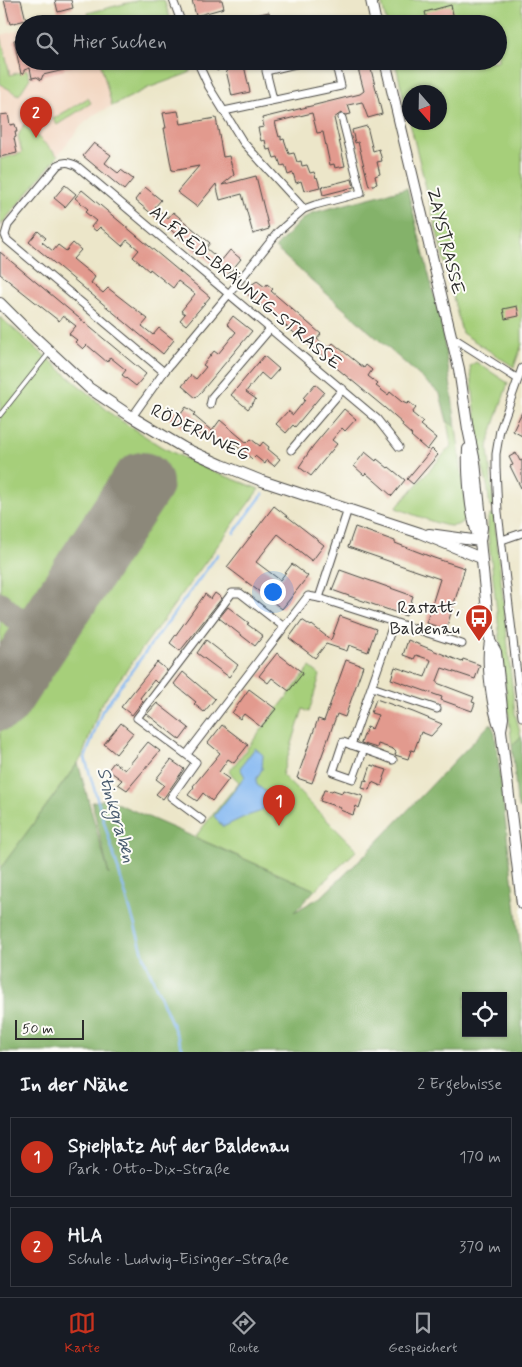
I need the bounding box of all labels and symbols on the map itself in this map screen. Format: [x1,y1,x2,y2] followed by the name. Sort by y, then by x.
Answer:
[402,85,447,130] north arrow
[20,97,52,138] pin: 2
[420,185,470,297] street label: ZAYSTRASSE
[144,200,346,376] street label: ALFRED-BRÄUNIG-STRASSE
[147,399,254,467] street label: RÖDERNWEG
[260,579,286,605] your location
[389,596,460,641] place label: Rastatt, Baldenau
[464,603,494,642] bus stop icon: Rastatt, Baldenau
[89,764,142,866] water label: Stinkgraben
[263,785,295,826] pin: 1
[15,1017,84,1040] scale bar

